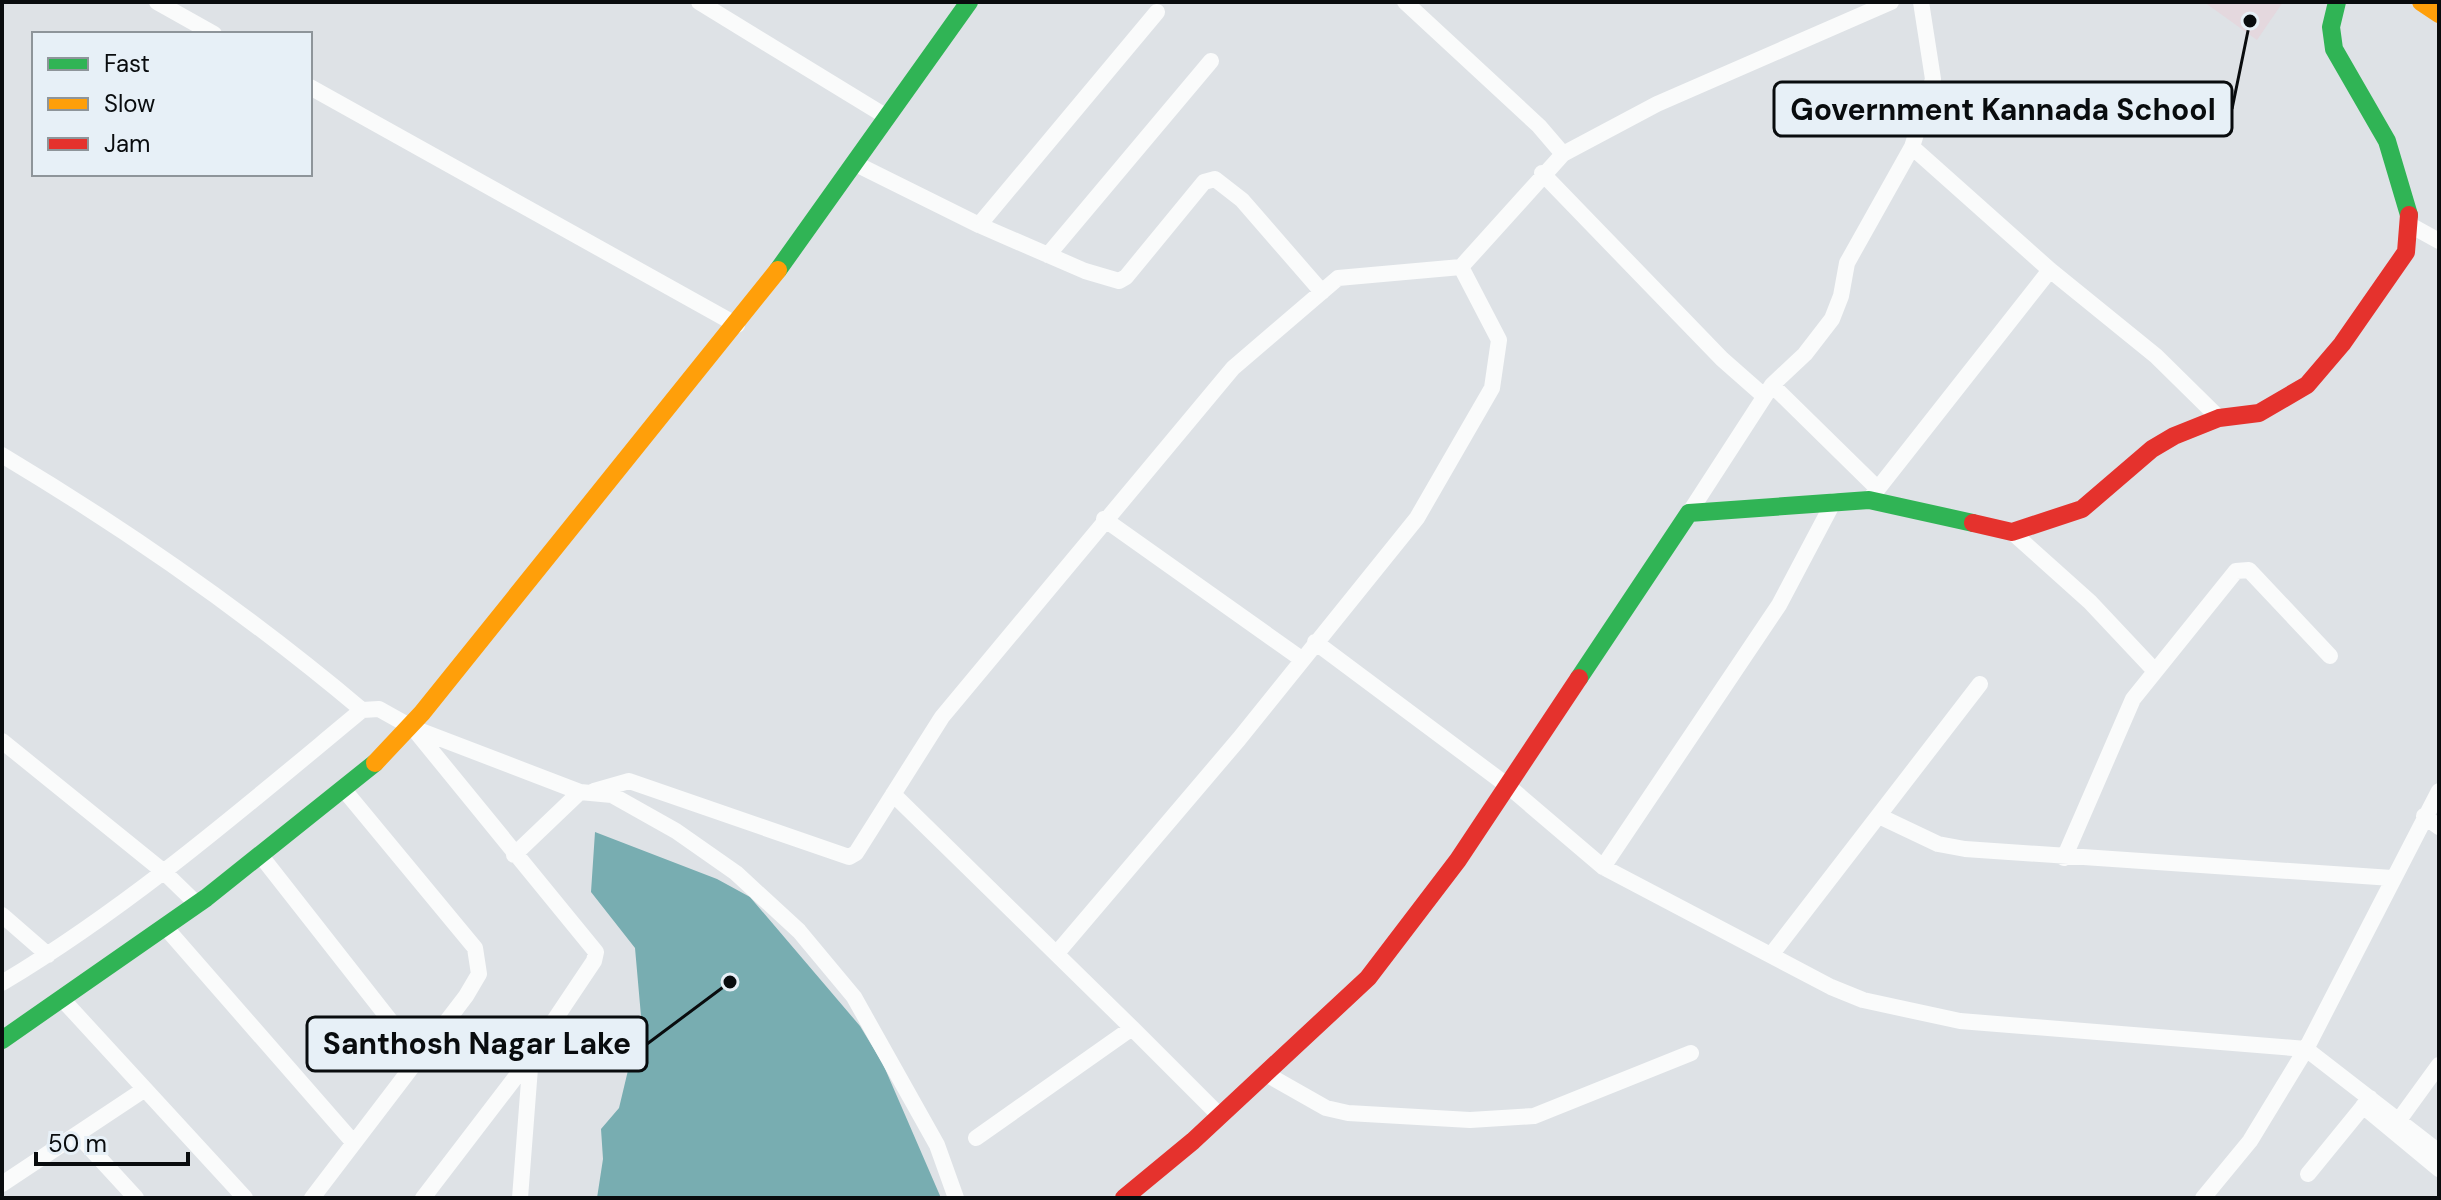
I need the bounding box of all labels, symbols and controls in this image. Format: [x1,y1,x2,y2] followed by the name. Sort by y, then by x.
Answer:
[32,32,312,176] legend
[104,48,150,79] text: Fast
[1774,82,2232,136] callout: Government Kannada School
[104,88,155,119] text: Slow
[1790,90,2216,129] text: Government Kannada School
[104,128,150,159] text: Jam
[307,1017,647,1071] callout: Santhosh Nagar Lake
[323,1024,631,1063] text: Santhosh Nagar Lake
[36,1116,188,1166] scale bar
[48,1128,107,1159] text: 50 m

